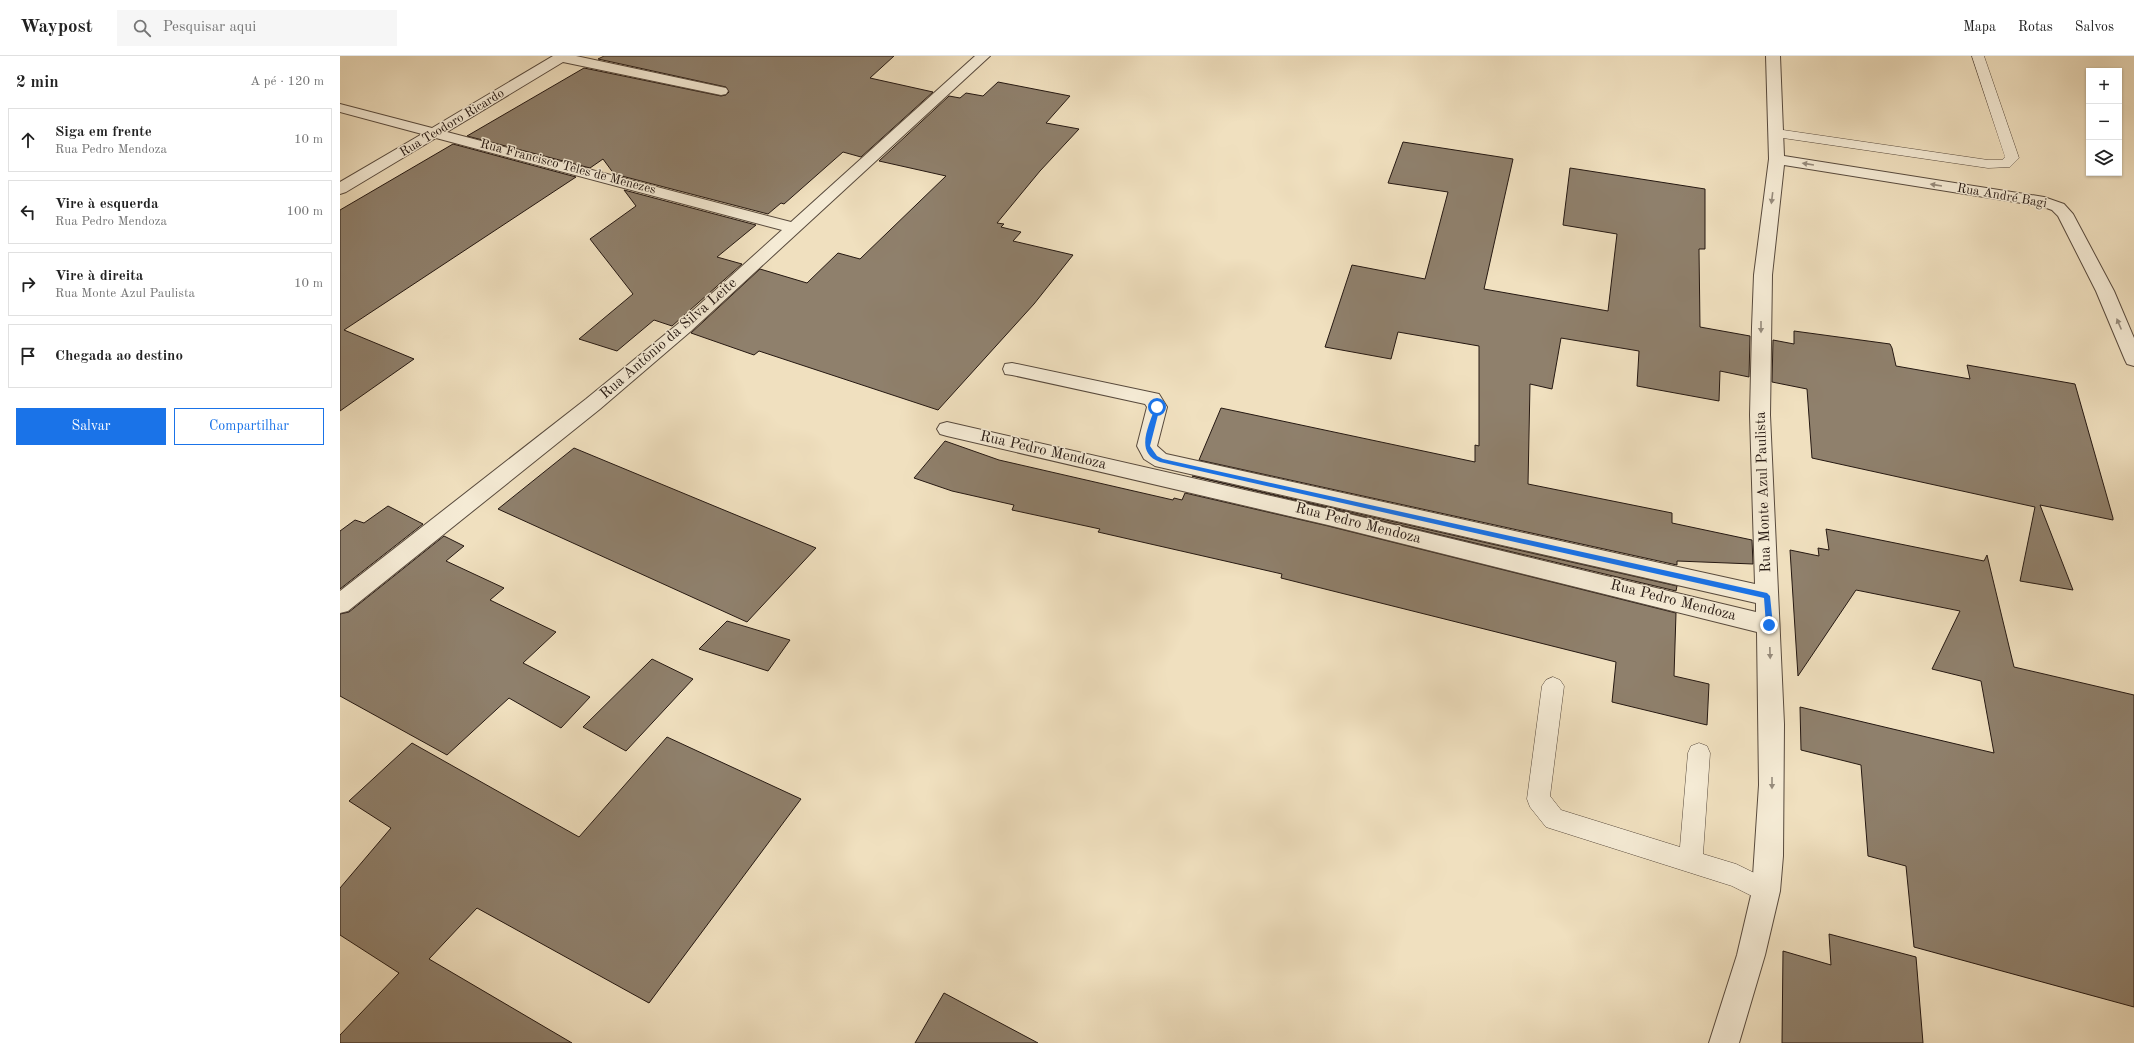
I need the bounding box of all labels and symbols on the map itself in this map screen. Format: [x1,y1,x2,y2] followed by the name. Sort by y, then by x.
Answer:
[398,87,506,159] street label: Rua Teodoro Ricardo
[479,137,658,197] street label: Rua Francisco Teles de Menezes
[1802,161,1814,167] one-way arrow
[1930,181,1943,187] one-way arrow
[1956,182,2048,210] street label: Rua André Bagi
[1769,192,1775,204] one-way arrow
[598,276,740,402] street label: Rua Antônio da Silva Leite
[2116,318,2122,329] one-way arrow
[1758,321,1764,334] one-way arrow
[1148,398,1166,416] route start
[1754,411,1774,573] street label: Rua Monte Azul Paulista
[978,429,1108,473] street label: Rua Pedro Mendoza
[1294,501,1423,547] street label: Rua Pedro Mendoza
[1609,578,1738,624] street label: Rua Pedro Mendoza
[1760,616,1778,634] route end
[1767,647,1773,660] one-way arrow
[1769,777,1775,790] one-way arrow

